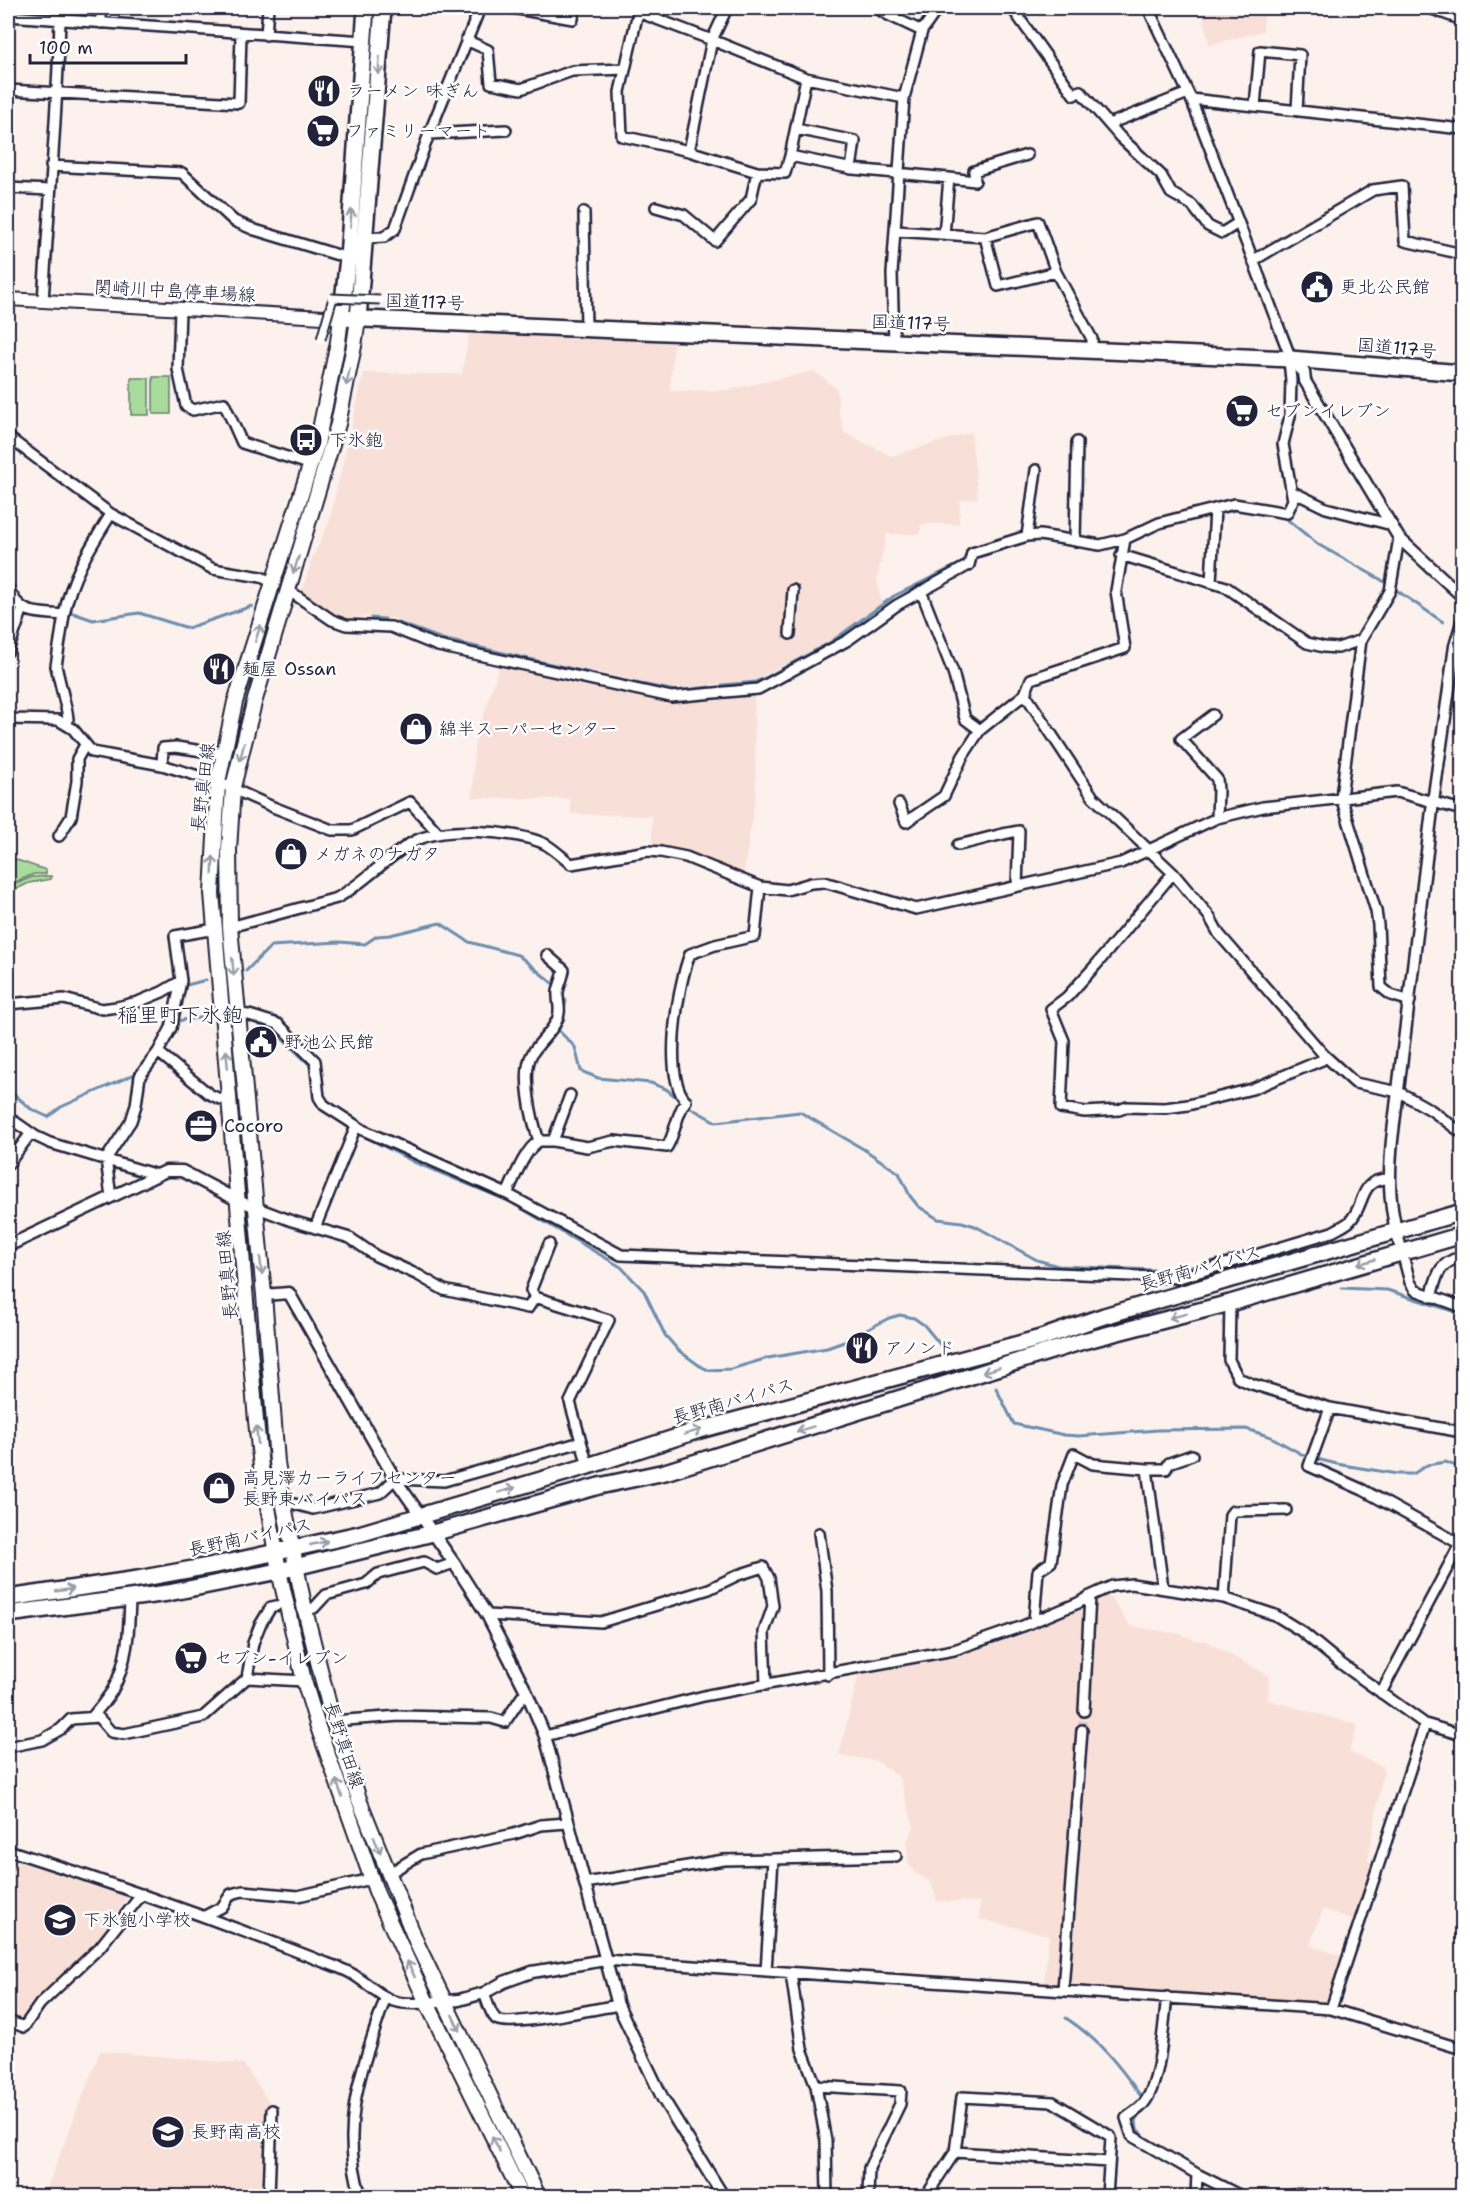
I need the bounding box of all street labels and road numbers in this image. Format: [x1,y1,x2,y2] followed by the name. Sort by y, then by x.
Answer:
[93,275,257,307] street label: 関崎川中島停車場線
[385,289,465,315] street label: 国道117号
[871,310,951,336] street label: 国道117号
[1356,333,1438,363] street label: 国道117号
[186,741,220,833] street label: 長野真田線
[211,1229,243,1321] street label: 長野真田線
[1136,1239,1264,1297] street label: 長野南バイパス
[669,1372,797,1430] street label: 長野南バイパス
[186,1512,314,1562] street label: 長野南バイパス
[319,1698,369,1792] street label: 長野真田線

